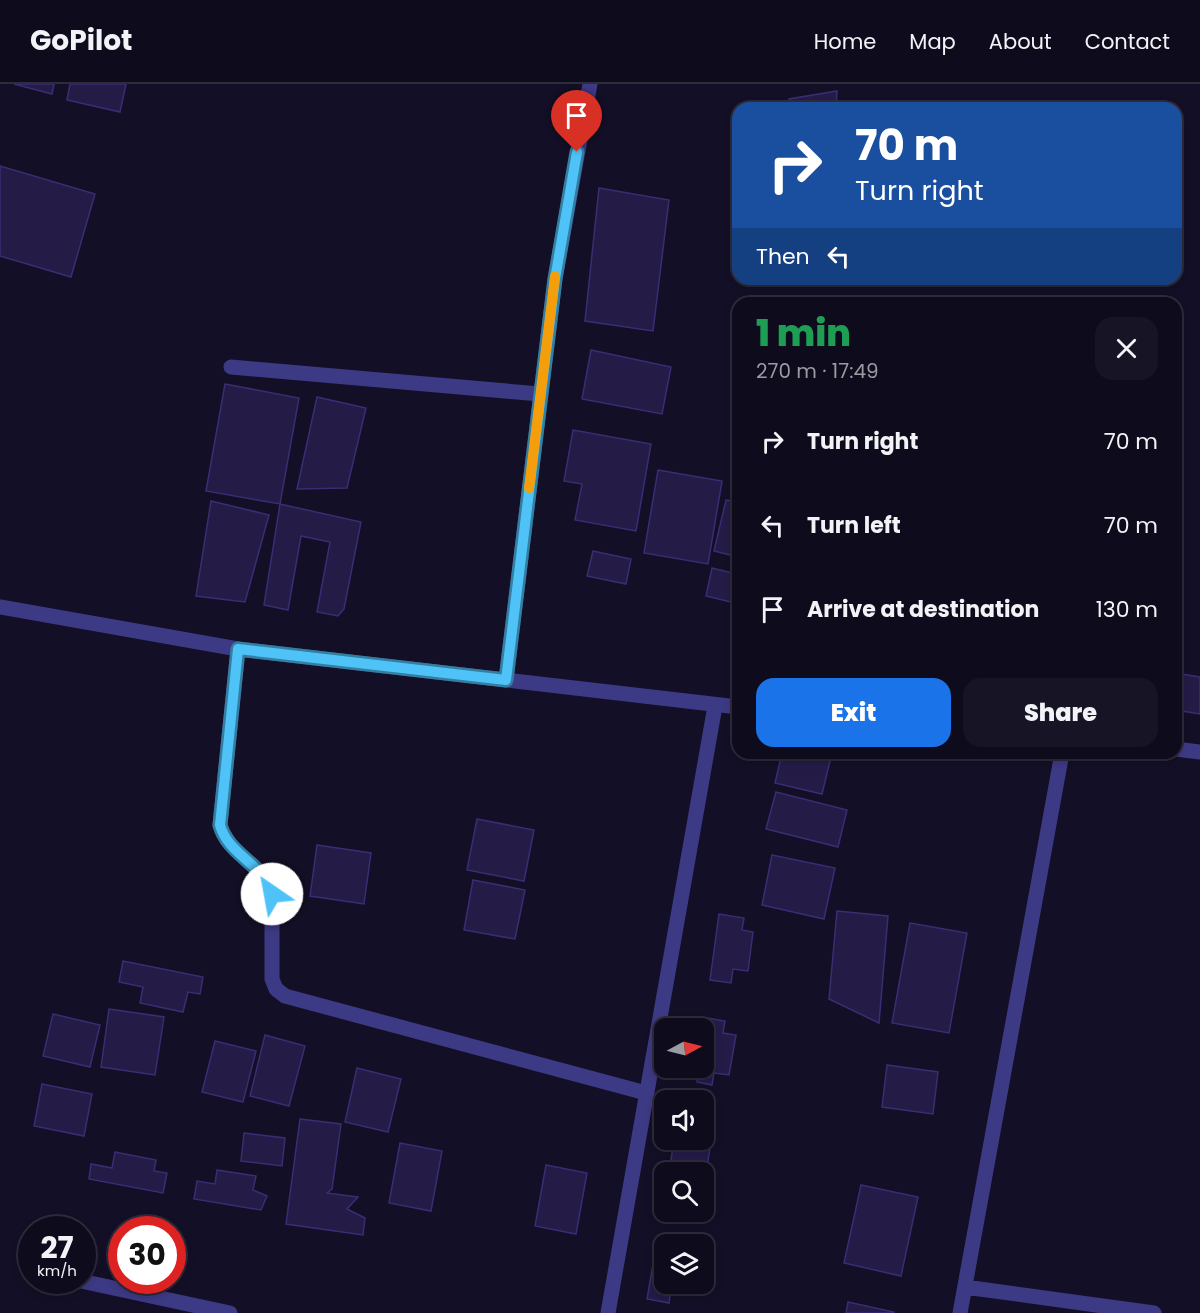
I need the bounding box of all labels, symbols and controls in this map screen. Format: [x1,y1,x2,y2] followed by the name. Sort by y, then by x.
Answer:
[30,21,132,60] text: GoPilot
[814,27,876,56] text: Home
[909,27,956,56] text: Map
[989,27,1052,56] text: About
[1085,27,1170,56] text: Contact
[551,90,602,152] pin
[560,99,593,132] icon: arrive
[855,116,958,175] text: 70 m
[756,126,834,204] icon: right
[855,172,984,209] text: Turn right
[822,240,855,273] icon: left
[756,241,810,272] text: Then
[756,308,851,359] text: 1 min
[1095,317,1158,380] button: close
[756,357,879,385] text: 270 m · 17:49
[756,425,789,458] icon: right
[807,426,918,457] text: Turn right
[1104,426,1158,457] text: 70 m
[756,509,789,542] icon: left
[807,510,901,541] text: Turn left
[1104,510,1158,541] text: 70 m
[756,593,789,626] icon: arrive
[807,594,1039,625] text: Arrive at destination
[1096,594,1158,625] text: 130 m
[756,678,951,747] button: Exit
[963,678,1158,747] button: Share
[240,862,304,926] position arrow
[654,1018,714,1078] north arrow
[654,1018,714,1294] map controls
[654,1090,714,1150] button: sound
[654,1162,714,1222] button: search
[108,1216,186,1294] speed limit sign: 30
[40,1226,74,1269] text: 27
[654,1234,714,1294] button: layers
[37,1260,77,1281] text: km/h

